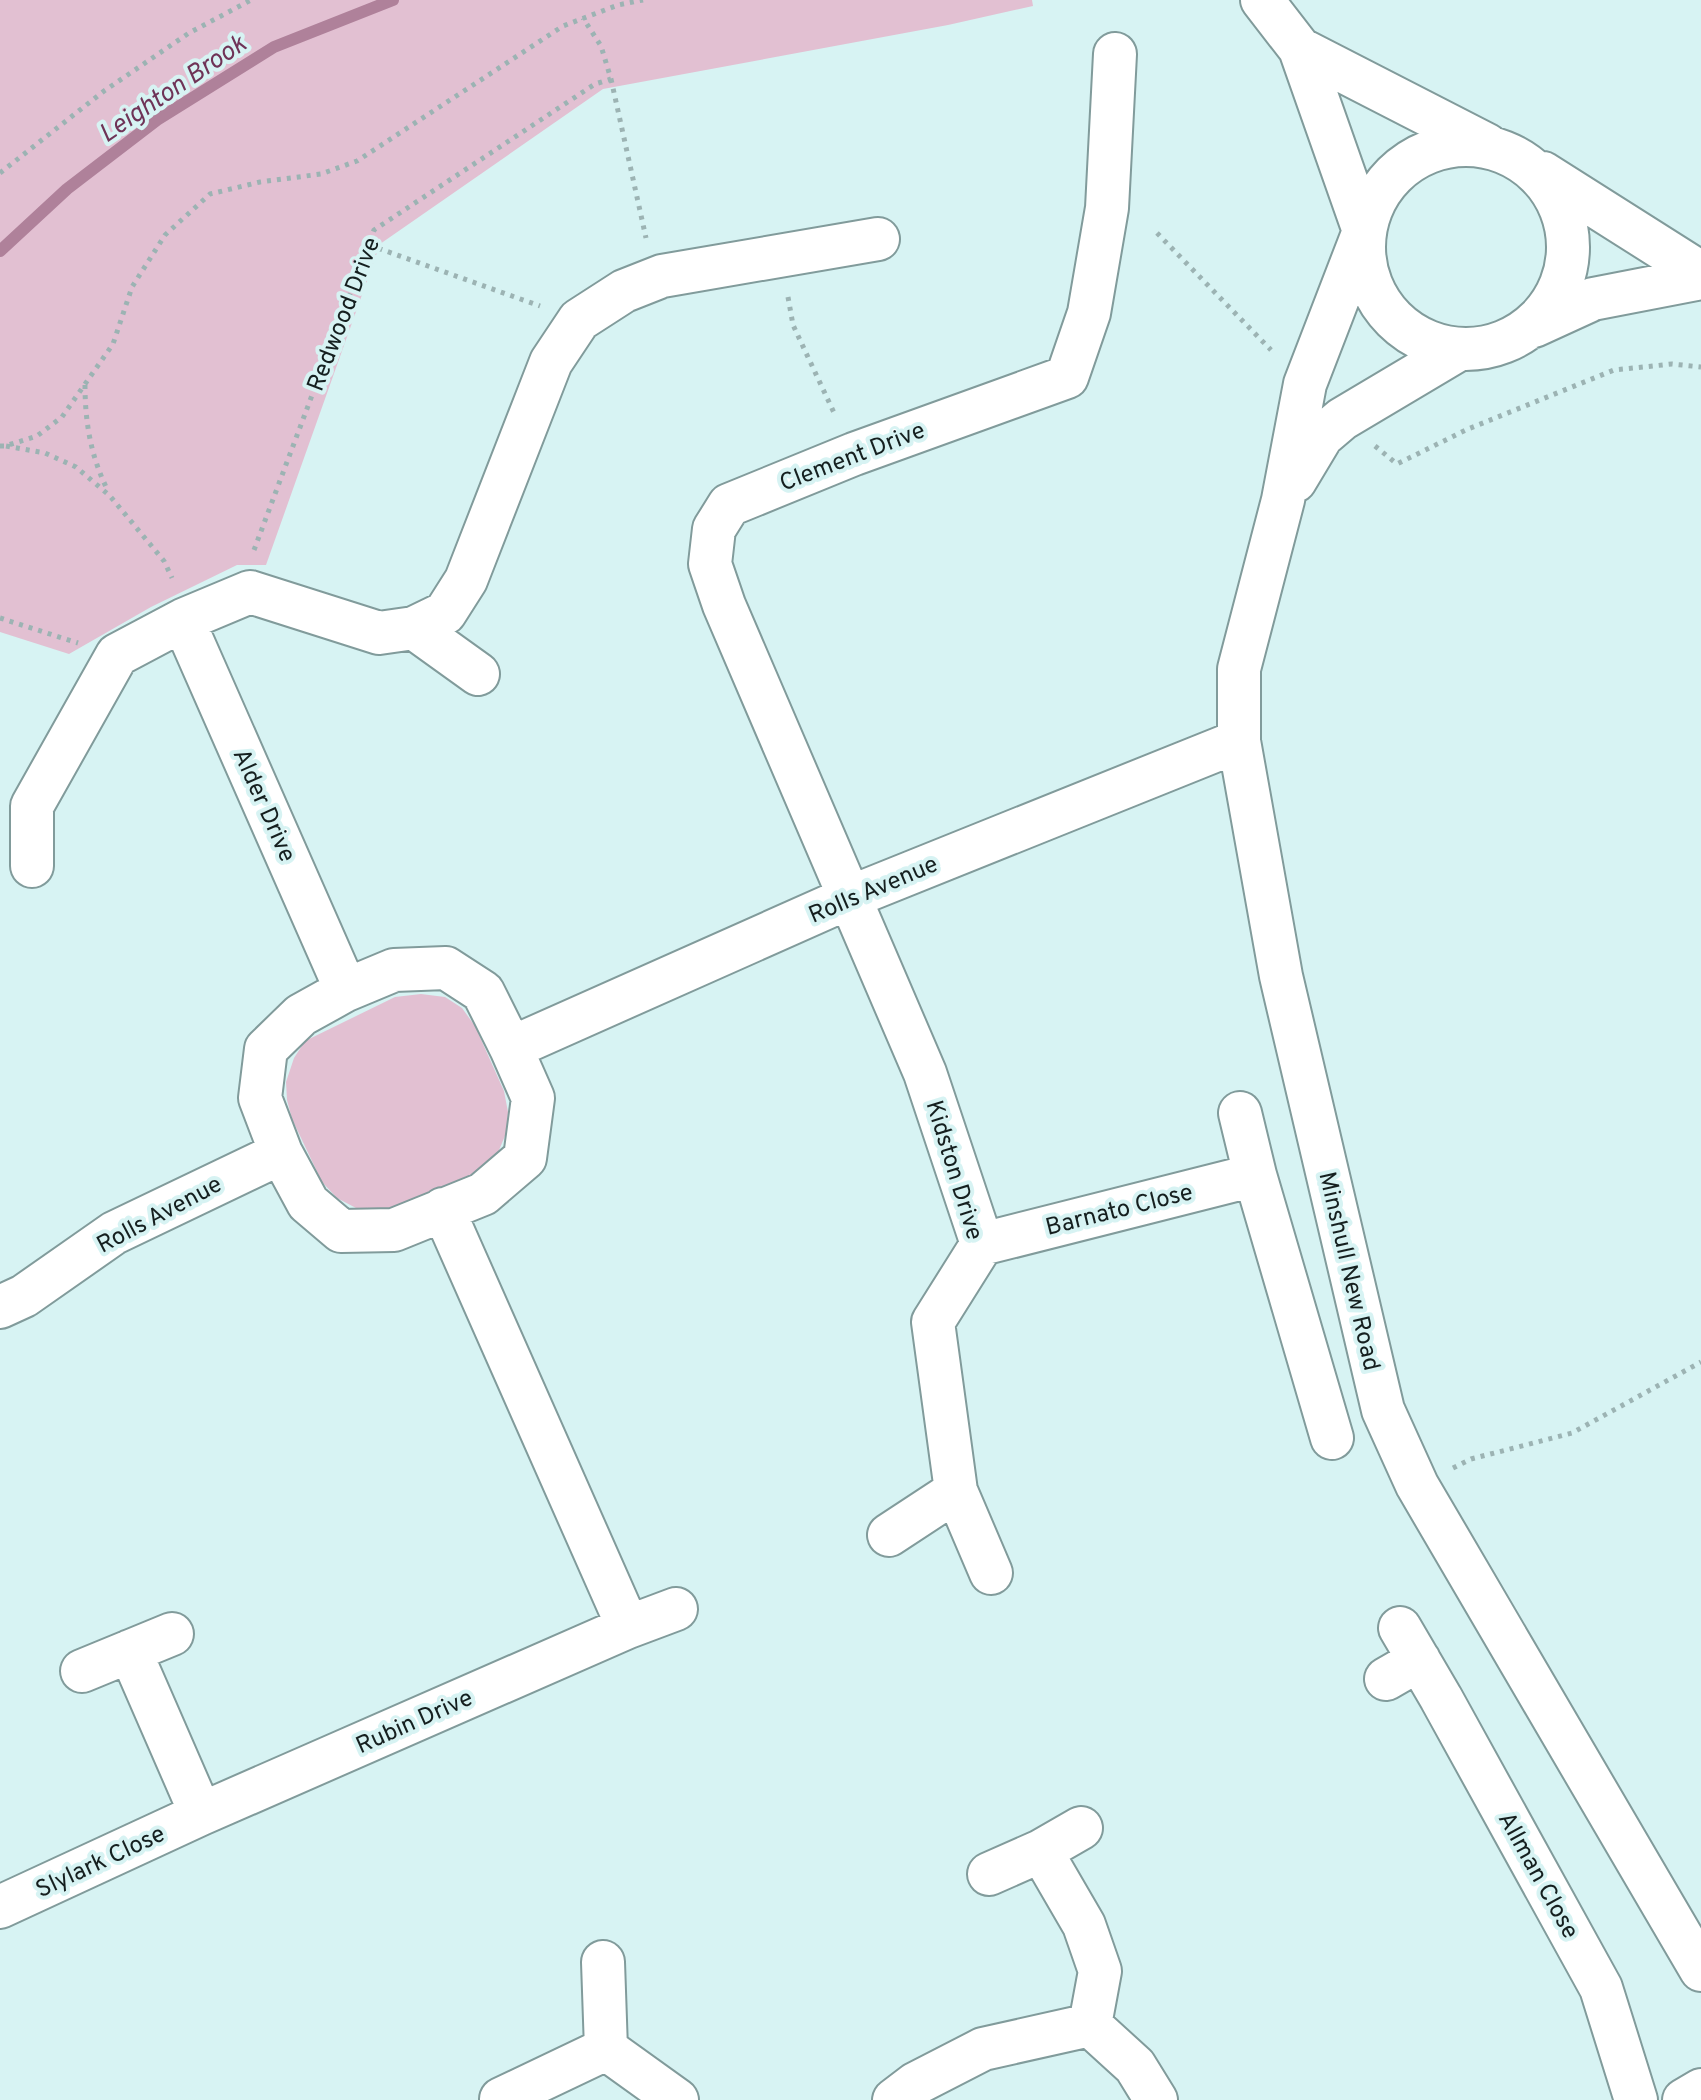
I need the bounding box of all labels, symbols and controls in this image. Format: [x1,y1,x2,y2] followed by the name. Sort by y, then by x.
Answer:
[93,28,254,151] water label: Leighton Brook
[302,233,388,396] street label: Redwood Drive
[776,416,930,499] street label: Clement Drive
[225,744,301,867] street label: Alder Drive
[805,850,943,932] street label: Rolls Avenue
[918,1097,989,1244] street label: Kidston Drive
[1311,1169,1386,1374] street label: Minshull New Road
[92,1170,228,1261] street label: Rolls Avenue
[1043,1178,1196,1244] street label: Barnato Close
[352,1684,478,1762] street label: Rubin Drive
[1490,1807,1584,1945] street label: Allman Close
[31,1820,170,1906] street label: Slylark Close

